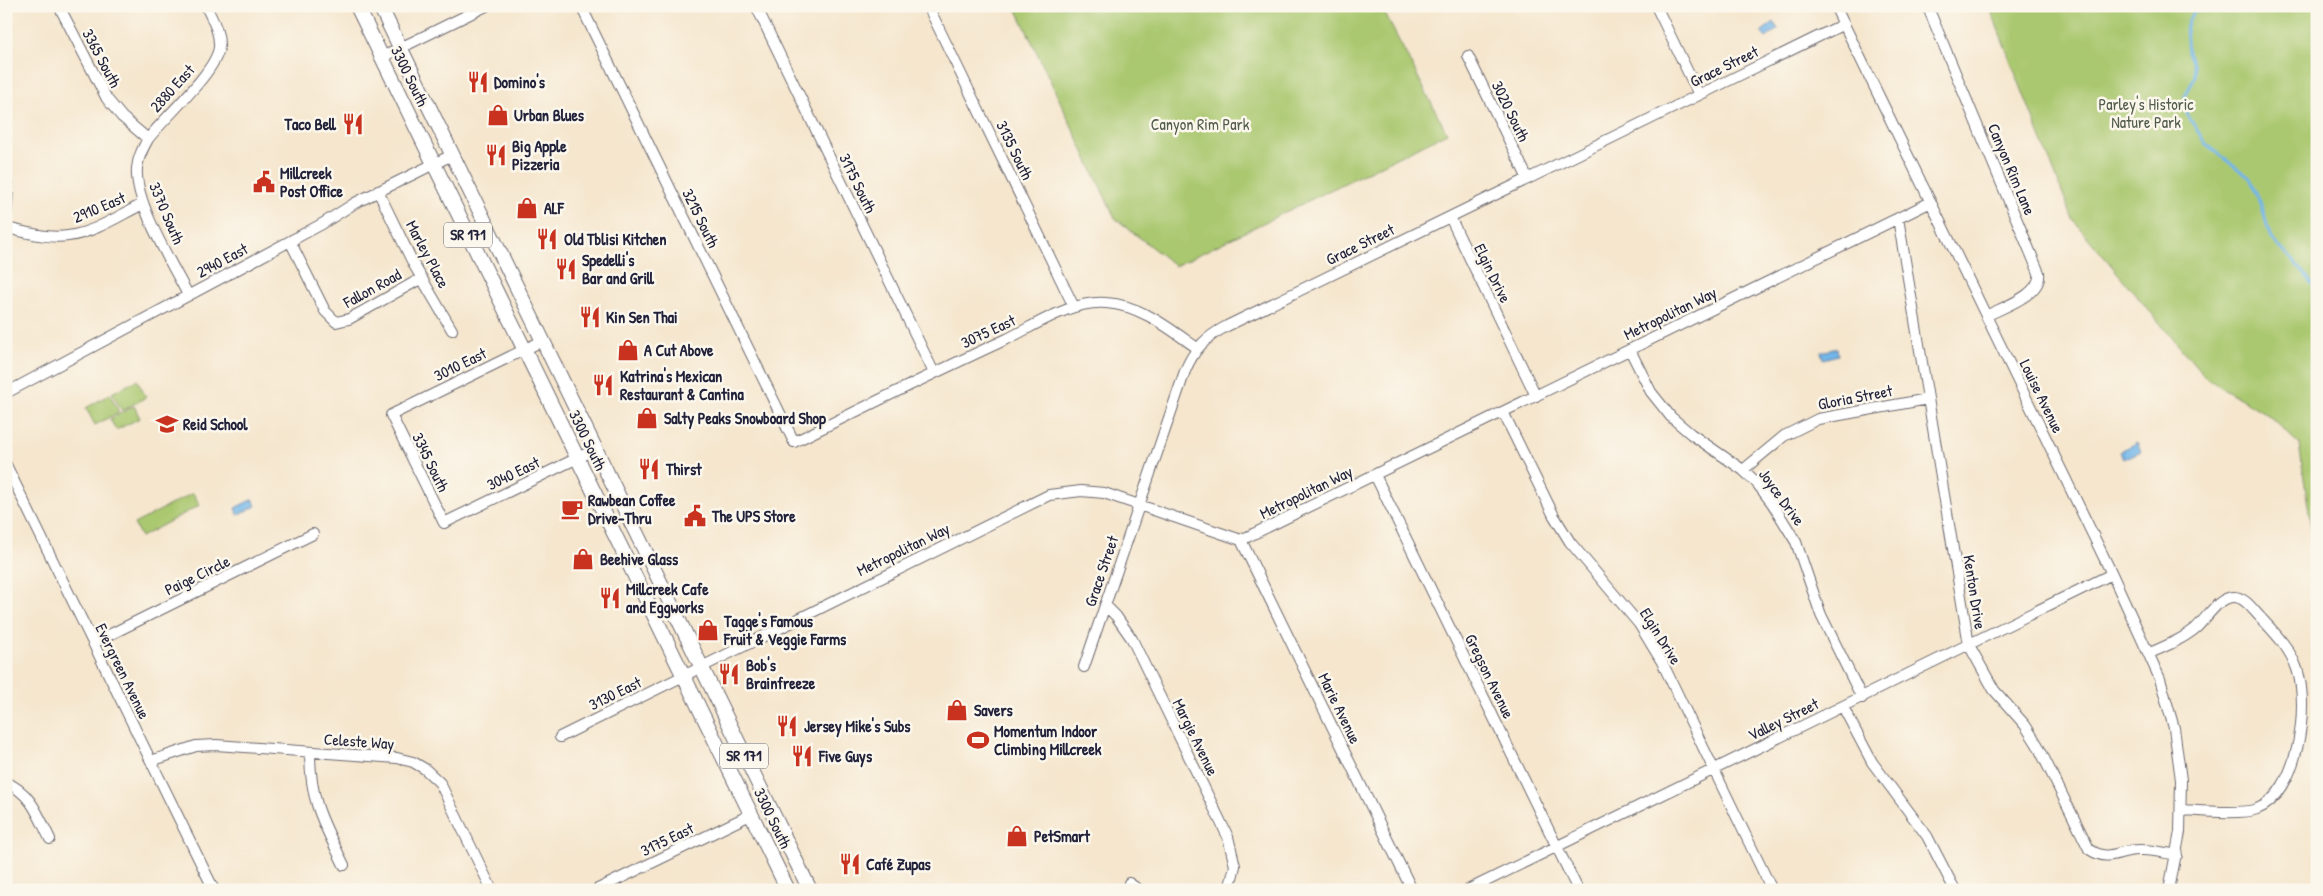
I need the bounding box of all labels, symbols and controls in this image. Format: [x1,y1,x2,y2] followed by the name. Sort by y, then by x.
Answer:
[77,25,127,91] street label: 3365 South
[1686,40,1762,92] street label: Grace Street
[386,42,434,110] street label: 3300 South
[145,59,200,117] street label: 2880 East
[465,69,491,95] restaurant icon: Domino's
[494,71,546,93] place label: Domino's
[1487,77,1535,145] street label: 3020 South
[2098,93,2194,133] park label: Parley's Historic Nature Park
[485,102,511,128] shop icon: Urban Blues
[514,104,585,126] place label: Urban Blues
[340,111,366,137] restaurant icon: Taco Bell
[284,113,337,135] place label: Taco Bell
[1151,113,1250,135] park label: Canyon Rim Park
[991,117,1039,183] street label: 3135 South
[1983,120,2041,219] street label: Canyon Rim Lane
[512,135,567,175] place label: Big Apple Pizzeria
[483,142,509,168] restaurant icon: Big Apple Pizzeria
[834,150,882,217] street label: 3175 South
[280,162,344,202] place label: Millcreek Post Office
[251,169,277,195] public building icon: Millcreek Post Office
[144,179,190,248] street label: 3370 South
[677,185,725,252] street label: 3215 South
[69,186,129,228] street label: 2910 East
[514,195,540,221] shop icon: ALF
[544,197,565,219] place label: ALF
[401,216,455,292] street label: Marley Place
[1322,218,1398,270] street label: Grace Street
[444,222,492,248] road number: SR 171
[534,226,560,252] restaurant icon: Old Tblisi Kitchen
[564,228,666,250] place label: Old Tblisi Kitchen
[192,237,252,283] street label: 2940 East
[1469,240,1517,307] street label: Elgin Drive
[582,249,655,289] place label: Spedelli's Bar and Grill
[553,256,579,282] restaurant icon: Spedelli's Bar and Grill
[338,263,405,313] street label: Fallon Road
[1620,281,1720,345] street label: Metropolitan Way
[577,304,603,330] restaurant icon: Kin Sen Thai
[606,306,678,328] place label: Kin Sen Thai
[957,309,1019,353] street label: 3075 East
[615,337,641,363] shop icon: A Cut Above
[644,339,714,361] place label: A Cut Above
[430,342,490,386] street label: 3010 East
[2015,356,2070,437] street label: Louise Avenue
[620,365,745,405] place label: Katrina's Mexican Restaurant & Cantina
[590,372,616,398] restaurant icon: Katrina's Mexican Restaurant & Cantina
[1816,379,1895,415] street label: Gloria Street
[634,405,660,431] shop icon: Salty Peaks Snowboard Shop
[564,406,612,474] street label: 3300 South
[664,407,826,430] place label: Salty Peaks Snowboard Shop
[154,411,180,437] school or university icon: Reid School
[183,413,248,435] place label: Reid School
[407,429,455,495] street label: 3345 South
[483,451,544,495] street label: 3040 East
[636,456,662,482] restaurant icon: Thirst
[665,458,702,480] place label: Thirst
[1256,460,1356,524] street label: Metropolitan Way
[1754,464,1811,530] street label: Joyce Drive
[588,489,676,529] place label: Rawbean Coffee Drive-Thru
[559,496,585,522] cafe icon: Rawbean Coffee Drive-Thru
[682,503,708,529] public building icon: The UPS Store
[711,505,796,527] place label: The UPS Store
[853,517,953,581] street label: Metropolitan Way
[1079,532,1124,609] street label: Grace Street
[570,546,596,572] shop icon: Beehive Glass
[600,548,679,570] place label: Beehive Glass
[161,549,234,600] street label: Paige Circle
[1958,553,1992,631] street label: Kenton Drive
[626,578,709,619] place label: Millcreek Cafe and Eggworks
[597,585,623,611] restaurant icon: Millcreek Cafe and Eggworks
[1635,603,1687,669] street label: Elgin Drive
[723,610,847,651] place label: Tagge's Famous Fruit & Veggie Farms
[695,617,721,643] shop icon: Tagge's Famous Fruit & Veggie Farms
[90,620,156,723] street label: Evergreen Avenue
[1460,630,1520,722] street label: Gregson Avenue
[746,654,816,694] place label: Bob's Brainfreeze
[716,661,742,687] restaurant icon: Bob's Brainfreeze
[1313,669,1367,748] street label: Marie Avenue
[585,671,645,715] street label: 3130 East
[1744,692,1823,746] street label: Valley Street
[1168,695,1224,780] street label: Margie Avenue
[944,697,970,723] shop icon: Savers
[974,699,1014,721] place label: Savers
[774,713,800,739] restaurant icon: Jersey Mike's Subs
[804,715,911,738] place label: Jersey Mike's Subs
[994,720,1102,761] place label: Momentum Indoor Climbing Millcreek
[965,727,991,753] sports icon: Momentum Indoor Climbing Millcreek
[323,728,395,754] street label: Celeste Way
[789,743,815,769] restaurant icon: Five Guys
[720,744,768,768] road number: SR 171
[818,745,873,768] place label: Five Guys
[749,784,797,852] street label: 3300 South
[637,817,698,861] street label: 3175 East
[1004,823,1030,849] shop icon: PetSmart
[1034,825,1090,847] place label: PetSmart
[837,851,863,877] restaurant icon: Café Zupas
[866,853,931,876] place label: Café Zupas

